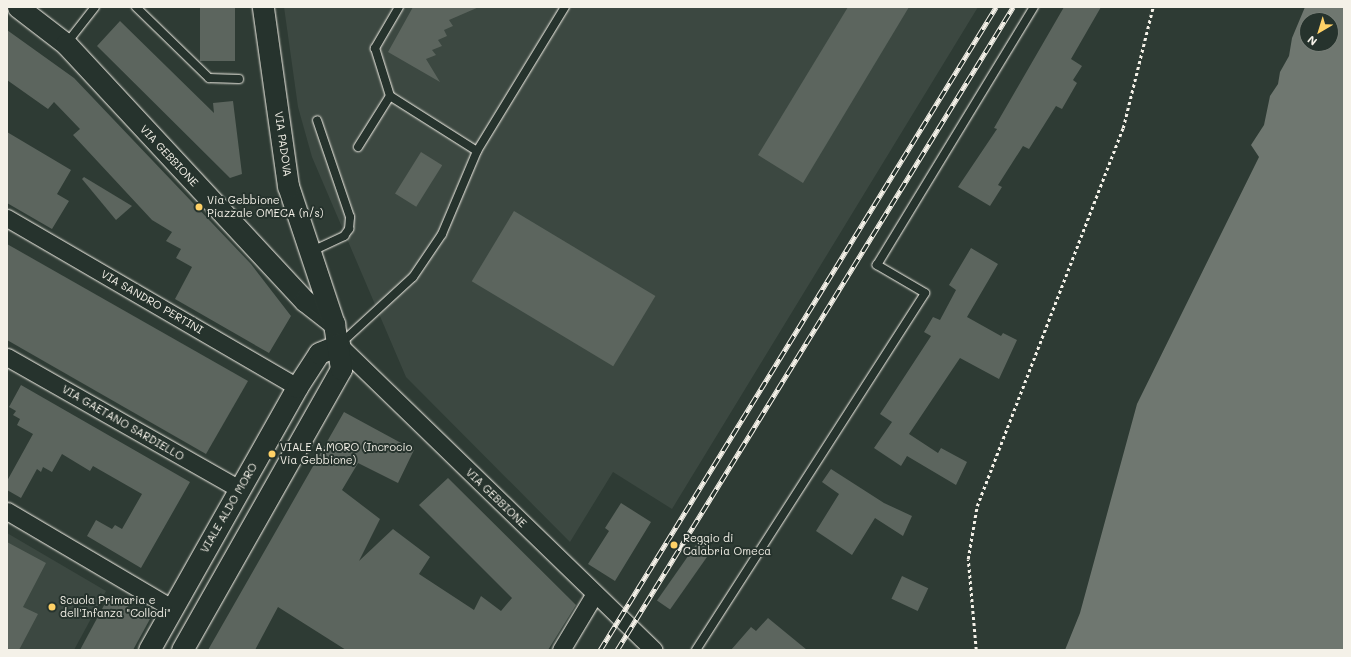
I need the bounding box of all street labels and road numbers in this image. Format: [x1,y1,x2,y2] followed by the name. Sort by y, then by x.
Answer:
[272,111,294,177] street label: VIA PADOVA
[137,123,201,189] street label: VIA GEBBIONE
[99,267,205,337] street label: VIA SANDRO PERTINI
[60,383,186,463] street label: VIA GAETANO SARDIELLO
[198,461,260,555] street label: VIALE ALDO MORO
[463,466,529,530] street label: VIA GEBBIONE

